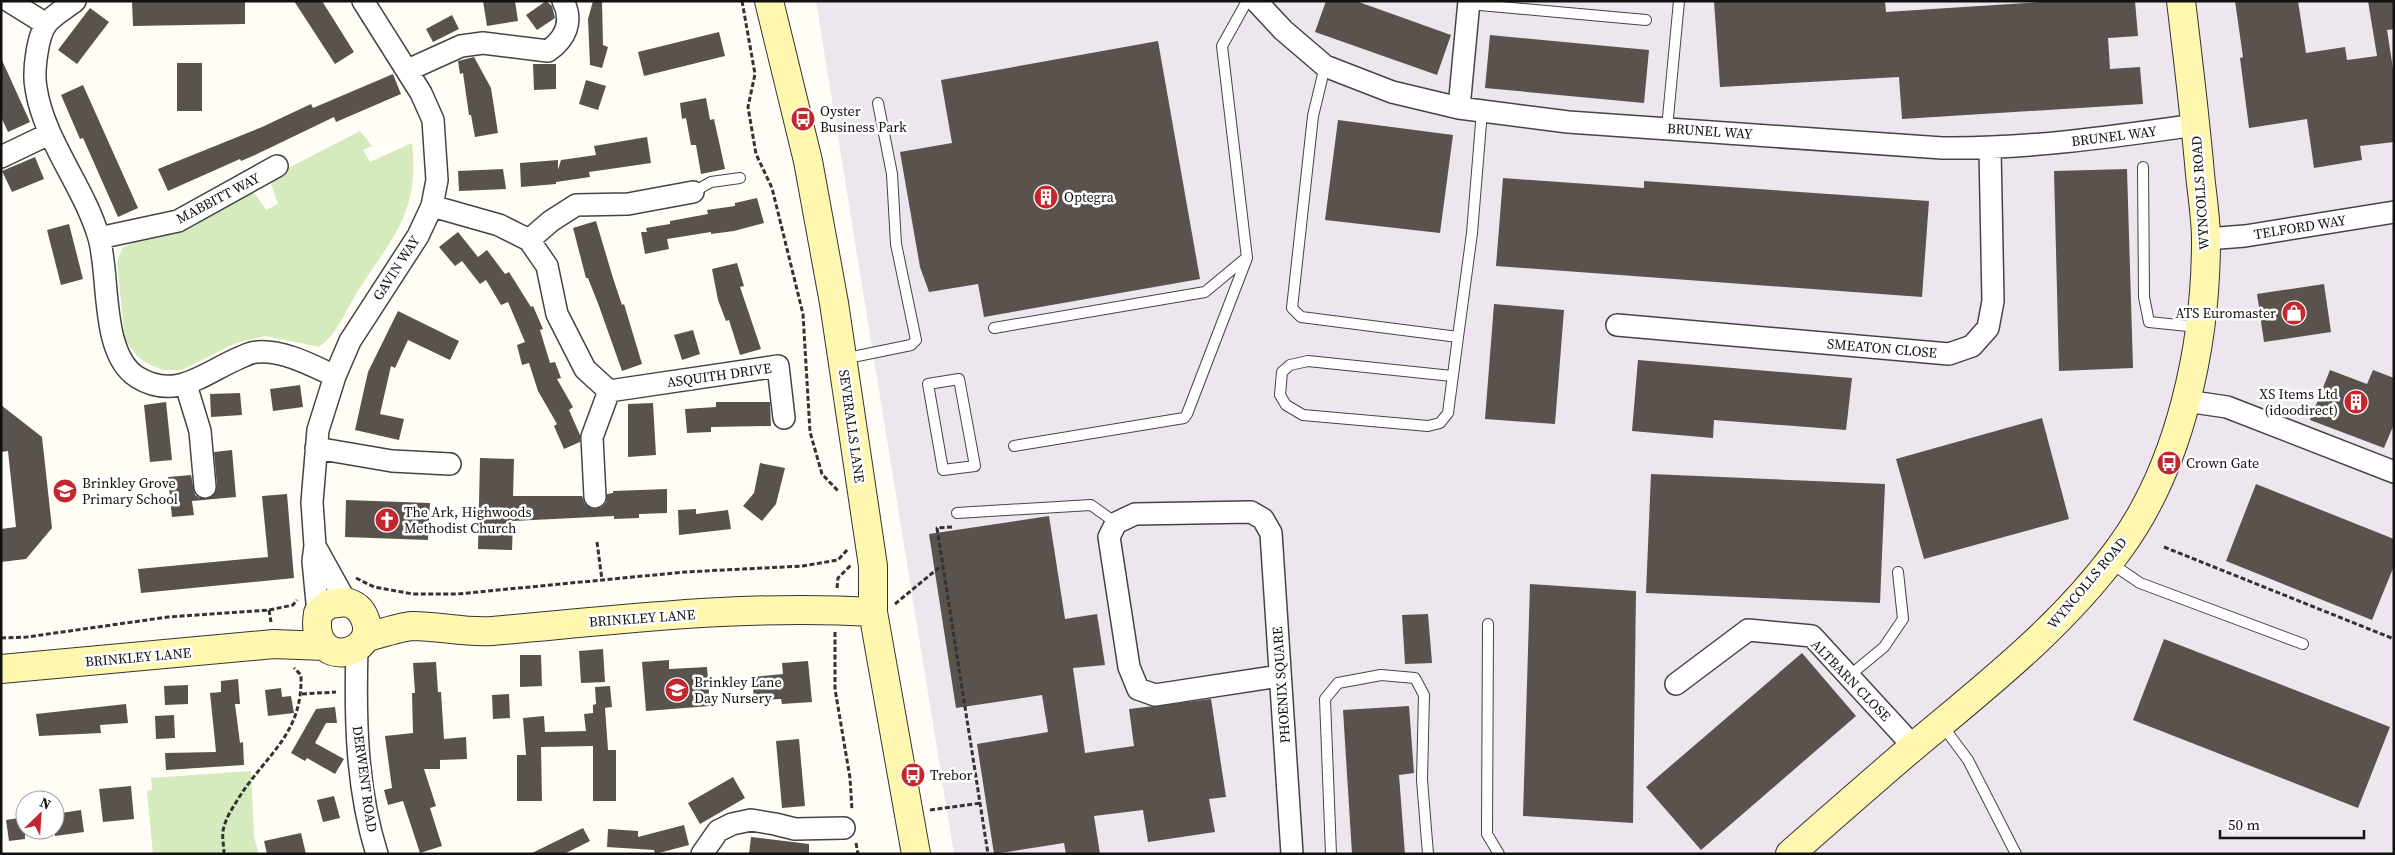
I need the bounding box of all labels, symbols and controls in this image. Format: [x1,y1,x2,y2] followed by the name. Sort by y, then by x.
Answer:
[820,101,907,137] place label: Oyster Business Park
[790,106,816,132] bus stop icon: Oyster Business Park
[1667,118,1754,144] street label: BRUNEL WAY
[2070,121,2158,151] street label: BRUNEL WAY
[2186,135,2214,251] street label: WYNCOLLS ROAD
[173,167,264,229] street label: MABBITT WAY
[1033,184,1059,210] building icon: Optegra
[1064,187,1115,207] place label: Optegra
[2252,210,2348,244] street label: TELFORD WAY
[368,232,425,304] street label: GAVIN WAY
[2281,300,2307,326] shop icon: ATS Euromaster
[2175,303,2276,323] place label: ATS Euromaster
[1826,333,1938,363] street label: SMEATON CLOSE
[665,358,773,392] street label: ASQUITH DRIVE
[834,368,870,484] street label: SEVERALLS LANE
[2259,384,2338,420] place label: XS Items Ltd (idoodirect)
[2343,389,2369,415] building icon: XS Items Ltd (idoodirect)
[2156,450,2182,476] bus stop icon: Crown Gate
[2186,453,2259,473] place label: Crown Gate
[82,473,178,509] place label: Brinkley Grove Primary School
[52,478,78,504] school or university icon: Brinkley Grove Primary School
[404,502,532,538] place label: The Ark, Highwoods Methodist Church
[374,507,400,533] church icon: The Ark, Highwoods Methodist Church
[2043,533,2132,633] street label: WYNCOLLS ROAD
[588,604,696,632] street label: BRINKLEY LANE
[1267,626,1295,744] street label: PHOENIX SQUARE
[1807,634,1895,726] street label: ALTBARN CLOSE
[84,642,192,672] street label: BRINKLEY LANE
[694,672,782,708] place label: Brinkley Lane Day Nursery
[664,677,690,703] school or university icon: Brinkley Lane Day Nursery
[348,724,382,834] street label: DERWENT ROAD
[900,762,926,788] bus stop icon: Trebor
[930,765,973,785] place label: Trebor
[15,790,65,840] north arrow
[37,792,54,814] text: N
[2220,808,2364,840] scale bar
[2228,814,2260,835] text: 50 m

